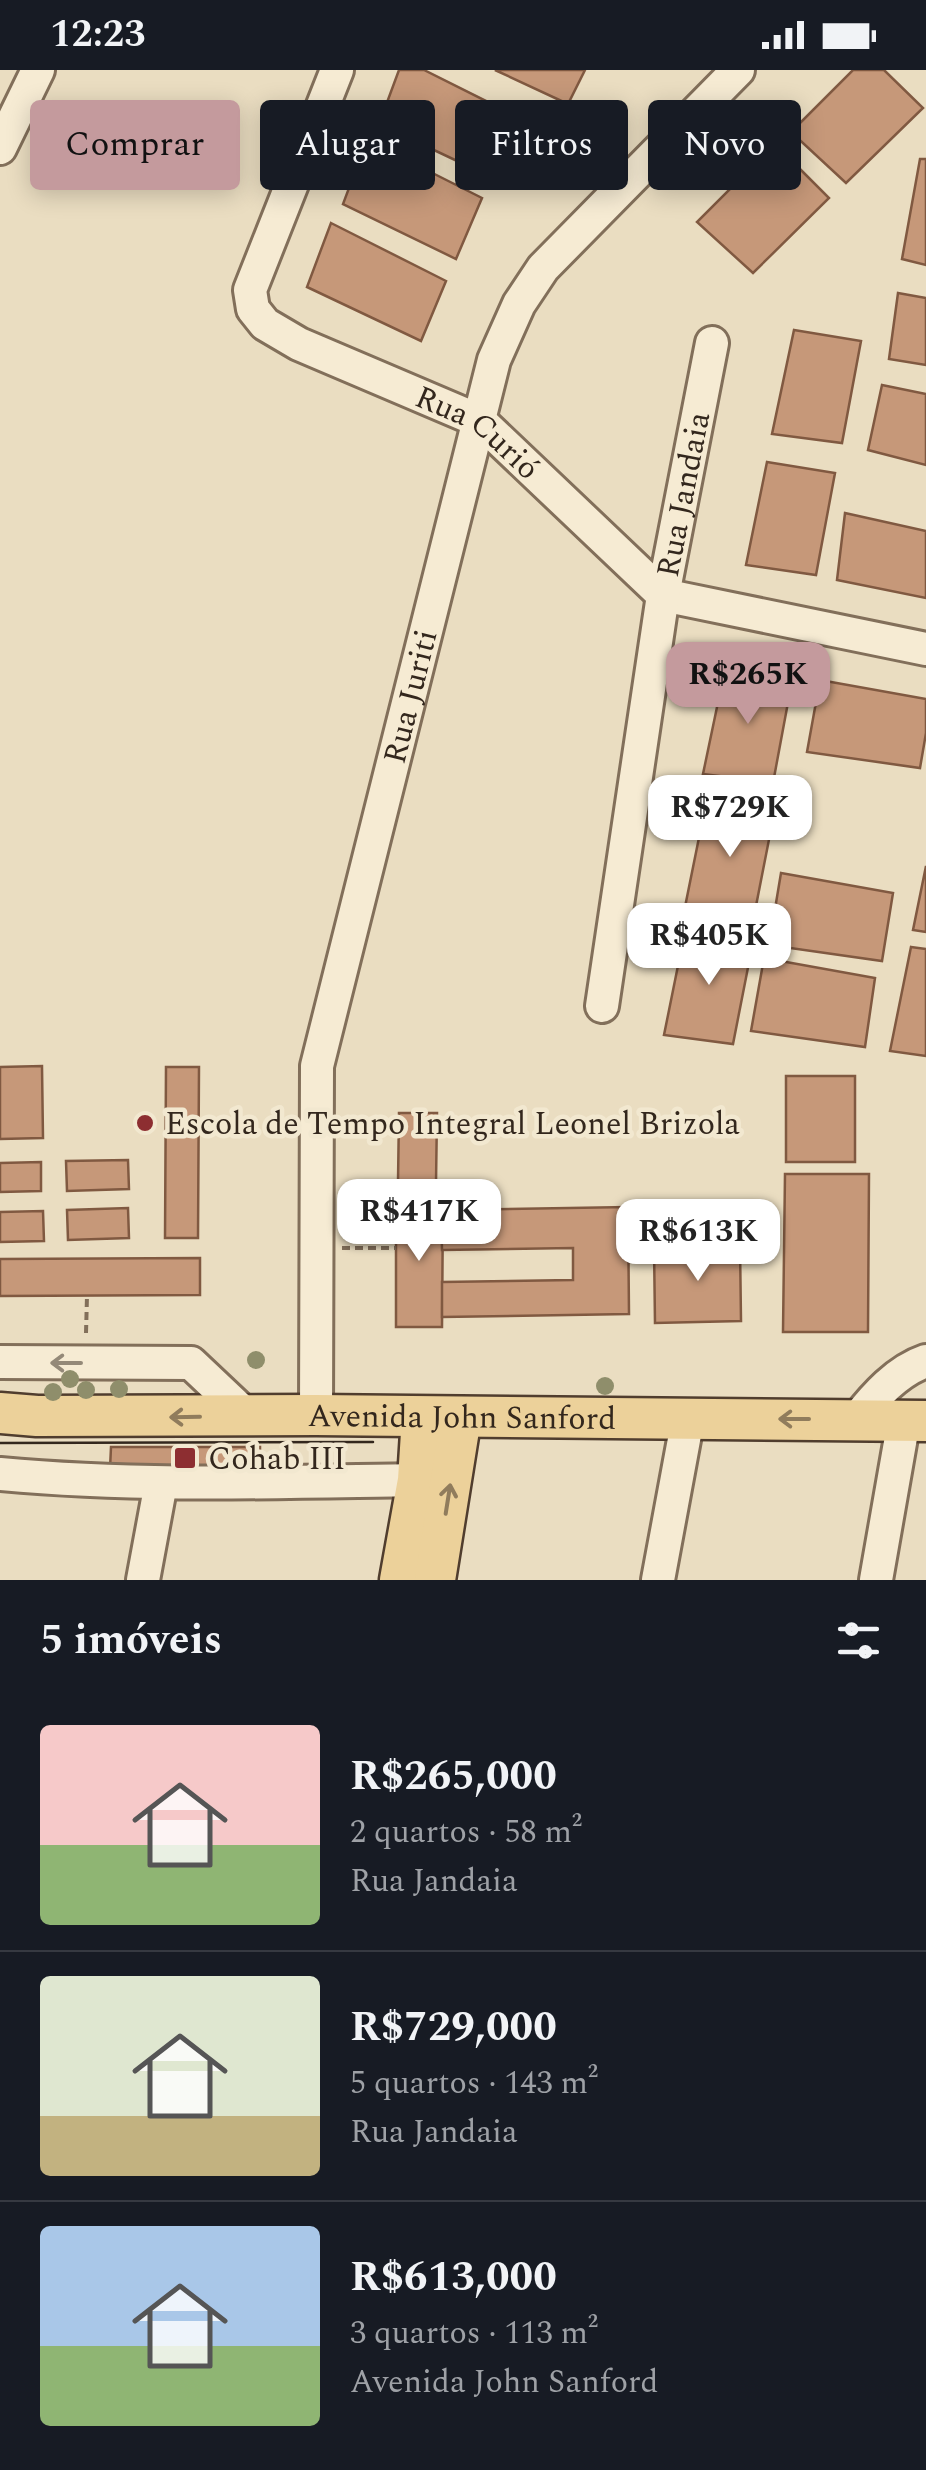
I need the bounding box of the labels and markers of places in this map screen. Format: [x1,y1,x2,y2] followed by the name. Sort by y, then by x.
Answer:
[667,642,829,727] pin: R$265K
[649,775,811,860] pin: R$729K
[628,903,790,988] pin: R$405K
[165,1100,740,1149] place label: Escola de Tempo Integral Leonel Brizola
[134,1112,156,1134] marker: Escola de Tempo Integral Leonel Brizola
[338,1179,500,1264] pin: R$417K
[617,1199,779,1284] pin: R$613K
[208,1435,346,1484] place label: Cohab III
[172,1445,198,1471] marker: Cohab III

